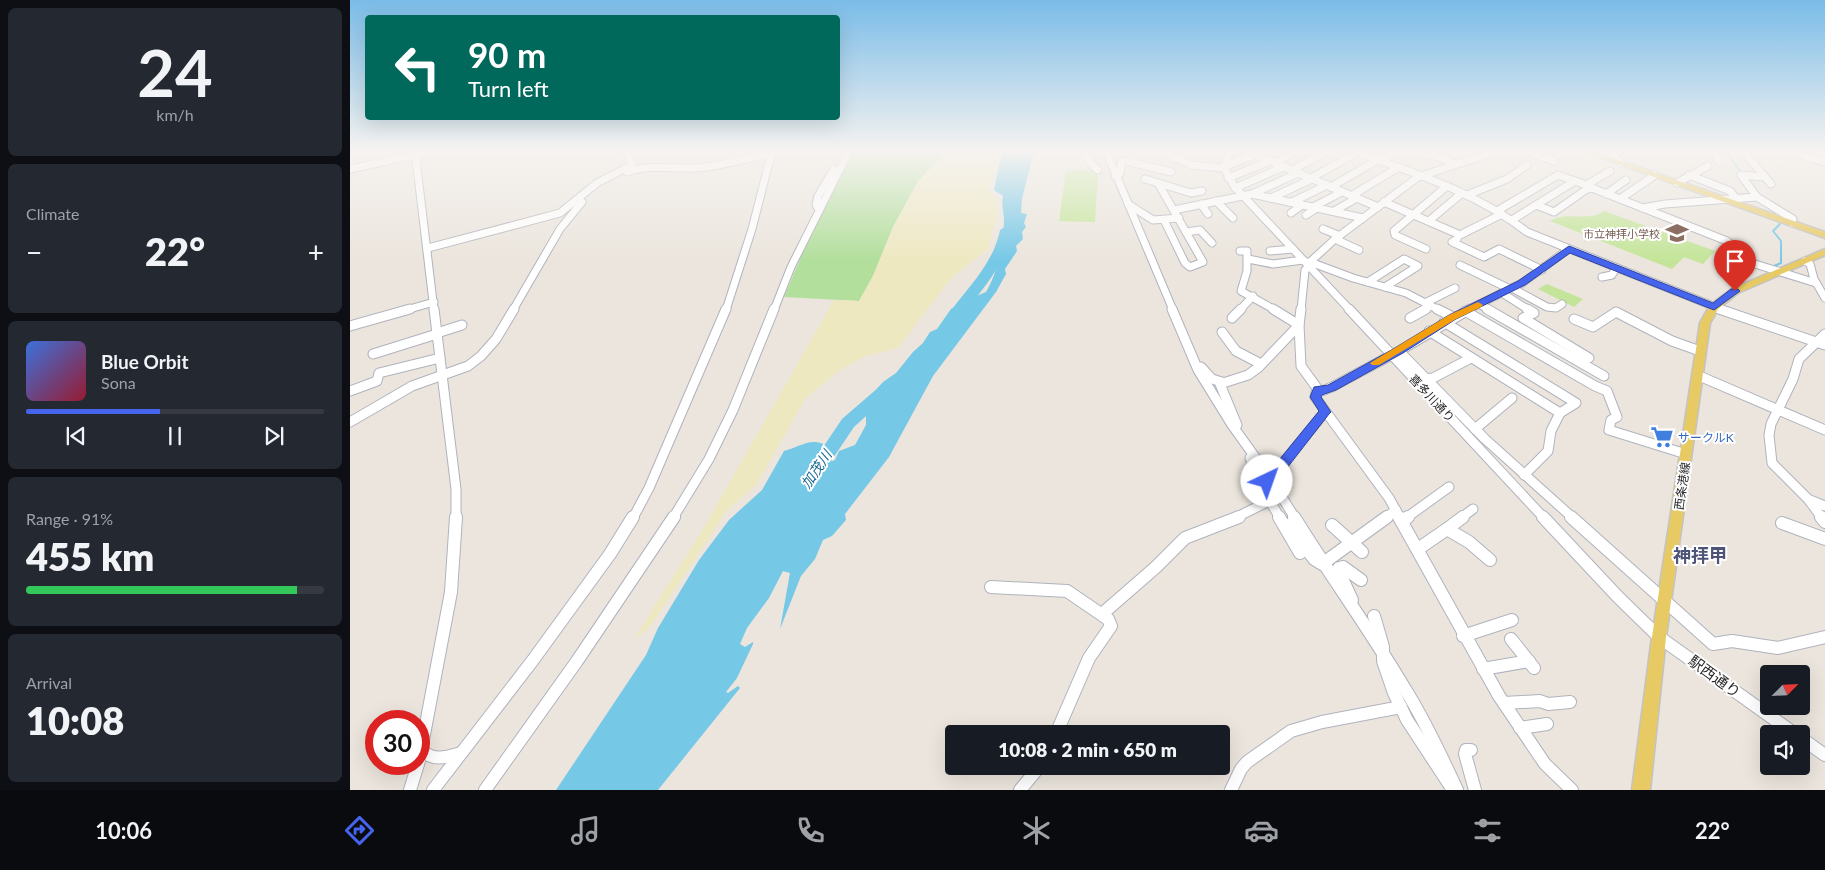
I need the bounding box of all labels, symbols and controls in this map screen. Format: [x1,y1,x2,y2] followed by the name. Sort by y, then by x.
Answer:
[137,33,213,111] text: 24
[468,33,546,75] text: 90 m
[385,35,450,100] icon: left
[468,75,549,102] text: Turn left
[156,105,194,124] text: km/h
[26,204,79,223] text: Climate
[1664,220,1690,246] school or university icon: 市立神拝小学校
[1583,227,1660,240] place label: 市立神拝小学校
[145,228,205,274] text: 22°
[26,235,42,269] text: −
[308,235,324,269] text: +
[1714,240,1756,291] pin
[1721,247,1749,275] icon: arrive
[101,350,189,373] text: Blue Orbit
[1406,371,1458,425] street label: 喜多川通り
[101,373,136,392] text: Sona
[62,422,90,450] icon: previous
[161,422,189,450] icon: pause
[260,422,288,450] icon: next
[1649,424,1675,450] supermarket icon: サークルK
[1678,430,1734,445] place label: サークルK
[797,445,836,491] water label: 加茂川
[1240,454,1292,506] position arrow
[1671,461,1693,511] street label: 西条港線
[26,509,113,528] text: Range · 91%
[26,533,154,579] text: 455 km
[1673,544,1727,566] district label: 神拝甲
[1685,651,1745,701] street label: 駅西通り
[1760,665,1810,715] north arrow
[1760,665,1810,775] map controls
[26,673,72,692] text: Arrival
[26,697,124,743] text: 10:08
[365,710,430,775] speed limit sign: 30
[1760,725,1810,775] button: sound
[998,738,1177,761] text: 10:08 · 2 min · 650 m
[342,813,377,848] icon: directions
[568,813,603,848] icon: music
[793,813,828,848] icon: phone
[1019,813,1054,848] icon: climate
[1244,813,1279,848] icon: car
[1470,813,1505,848] icon: filters
[95,817,152,844] text: 10:06
[1695,817,1730,844] text: 22°

